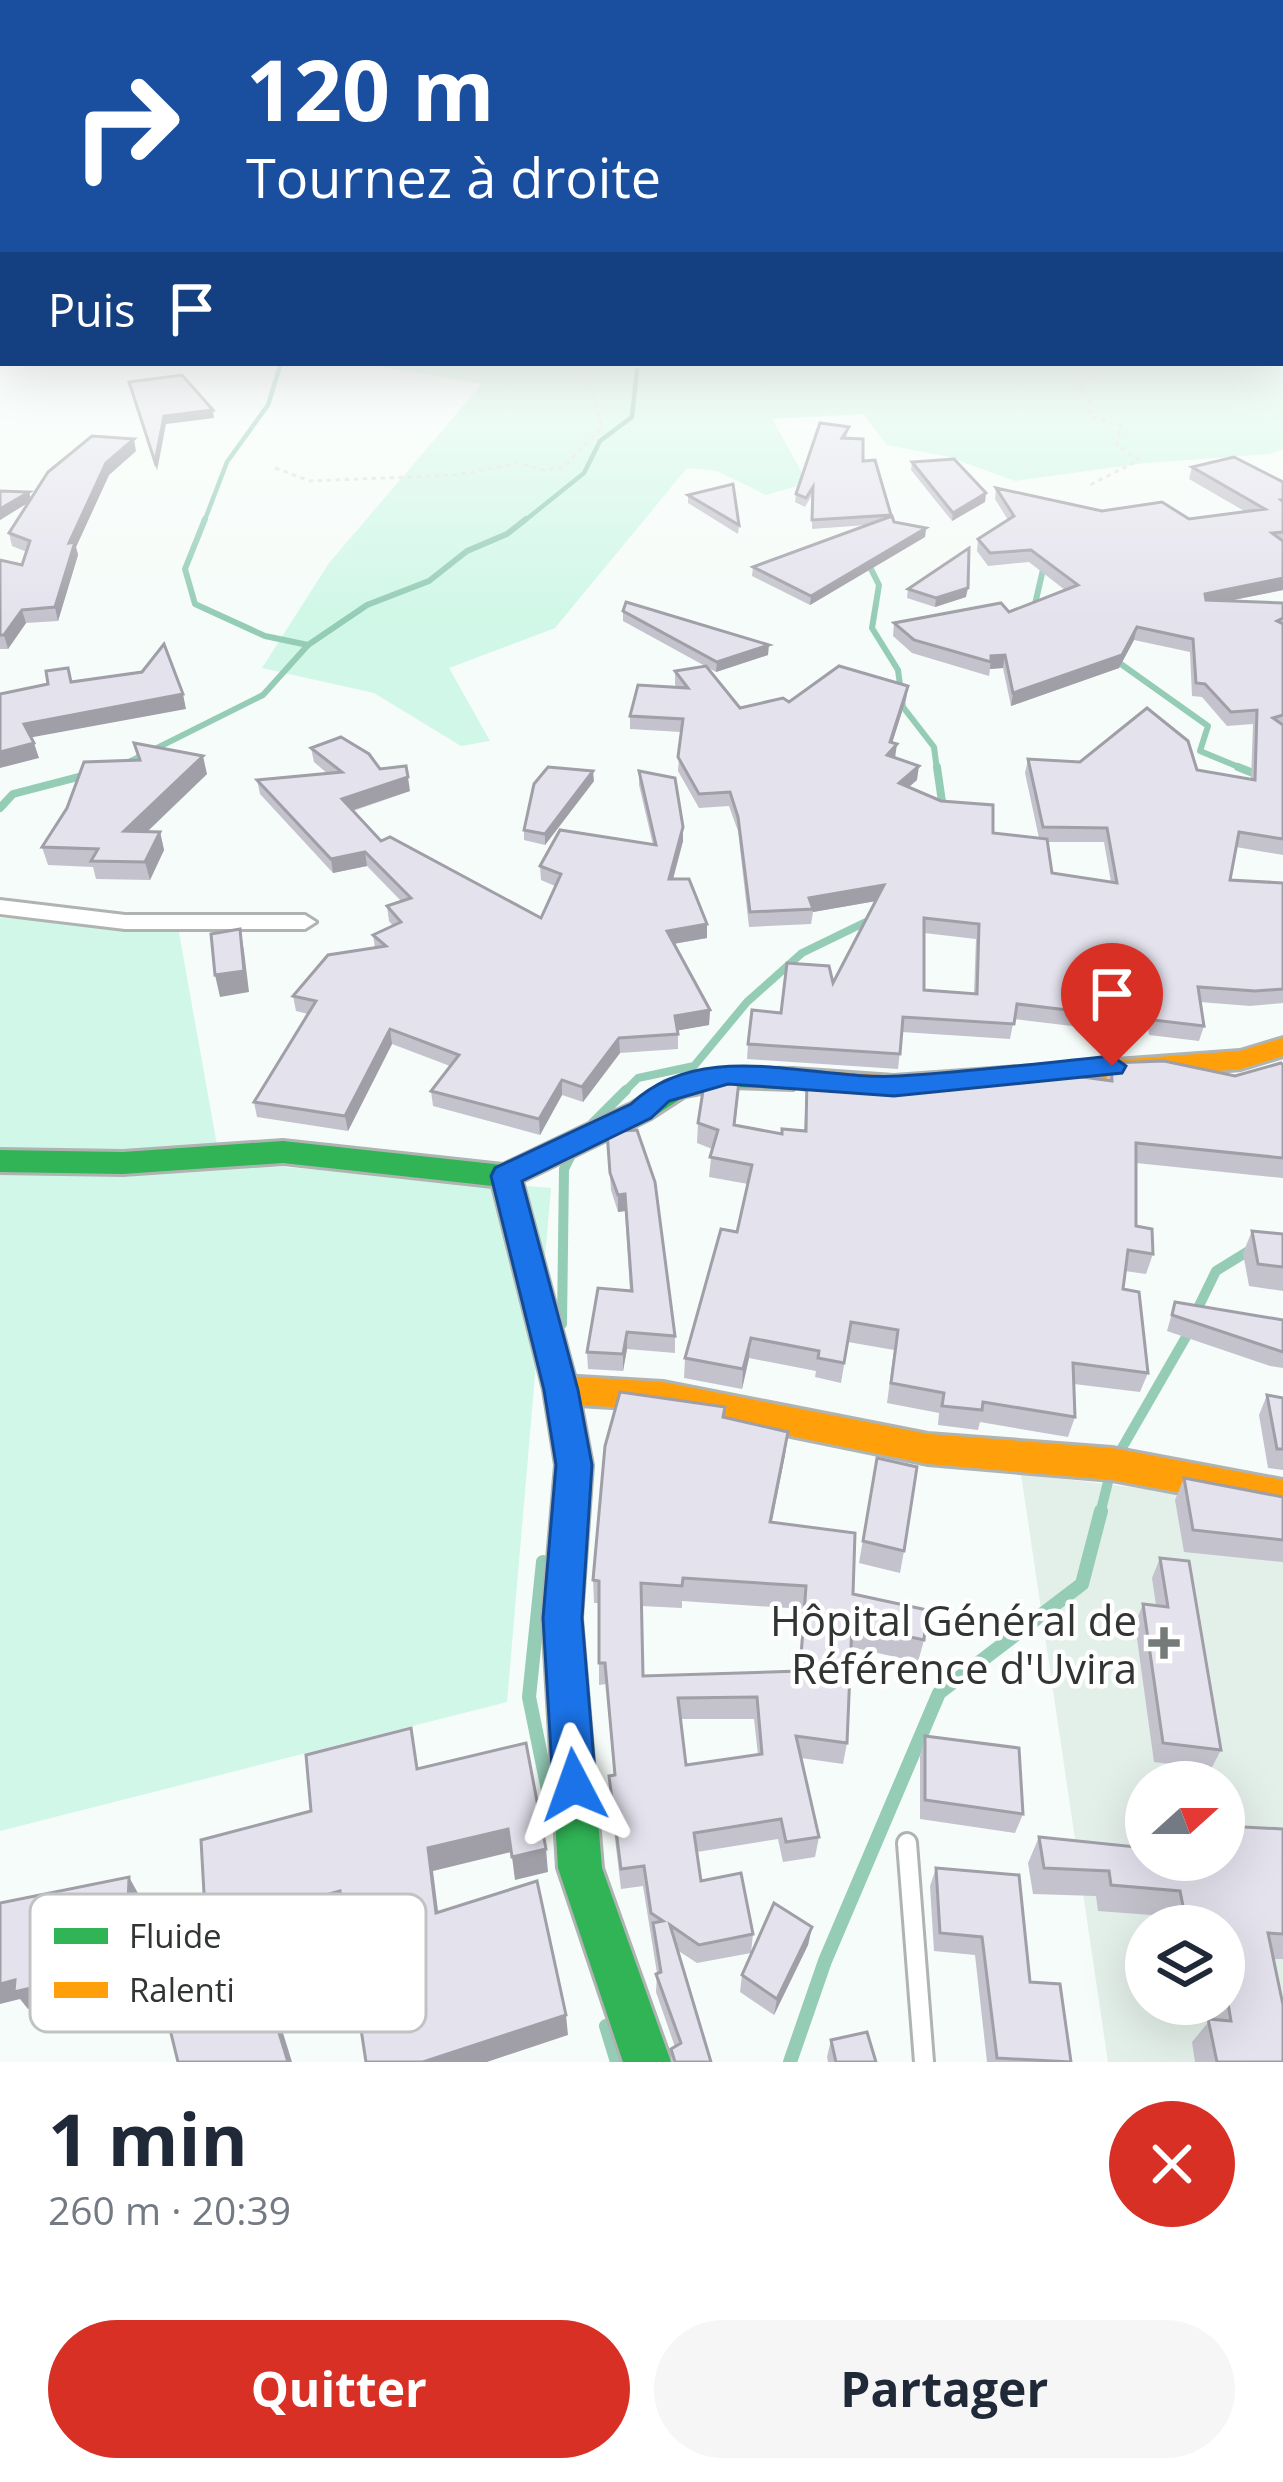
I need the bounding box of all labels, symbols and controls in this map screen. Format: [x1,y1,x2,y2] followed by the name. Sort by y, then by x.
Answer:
[246,31,494,146] text: 120 m
[48,48,204,204] icon: right
[246,140,661,214] text: Tournez à droite
[159,276,225,342] icon: arrive
[48,279,135,340] text: Puis
[1061,943,1163,1066] pin
[1079,961,1145,1027] icon: arrive
[770,1591,1137,1696] place label: Hôpital Général de Référence d'Uvira
[1148,1627,1180,1659] marker: Hôpital Général de Référence d'Uvira
[511,1722,637,1848] position arrow
[1125,1761,1245,1881] north arrow
[1125,1761,1245,2025] map controls
[30,1894,426,2032] legend
[1125,1905,1245,2025] button: layers
[129,1913,222,1958] text: Fluide
[129,1967,235,2012] text: Ralenti
[48,2089,248,2187] text: 1 min
[1109,2101,1235,2227] button: close
[48,2183,291,2236] text: 260 m · 20:39
[48,2320,630,2458] button: Quitter
[654,2320,1235,2458] button: Partager

